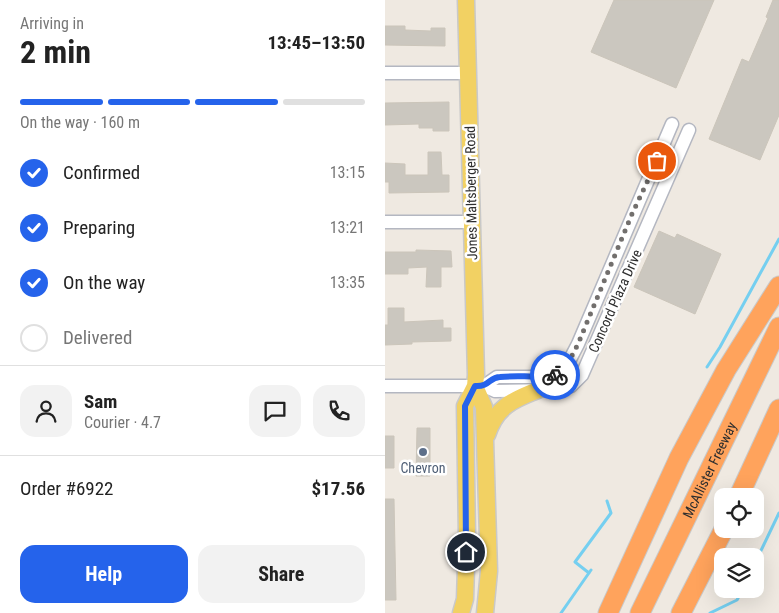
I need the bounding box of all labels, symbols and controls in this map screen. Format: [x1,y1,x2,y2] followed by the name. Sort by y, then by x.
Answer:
[20,14,84,33] text: Arriving in
[267,31,365,54] text: 13:45–13:50
[20,33,91,71] text: 2 min
[20,113,140,132] text: On the way · 160 m
[462,126,480,260] street label: Jones Maltsberger Road
[636,140,678,182] pin
[643,147,671,175] icon: bag
[20,159,48,187] icon: check
[63,161,140,184] text: Confirmed
[330,163,365,182] text: 13:15
[20,214,48,242] icon: check
[63,216,135,239] text: Preparing
[330,218,365,237] text: 13:21
[585,247,645,355] street label: Concord Plaza Drive
[20,269,48,297] icon: check
[63,271,145,294] text: On the way
[330,273,365,292] text: 13:35
[63,326,132,349] text: Delivered
[530,350,580,400] courier
[541,361,569,389] icon: bike
[20,385,72,437] button: person
[249,385,301,437] button: chat
[313,385,365,437] button: phone
[84,390,117,413] text: Sam
[84,413,161,432] text: Courier · 4.7
[679,419,740,521] street label: McAllister Freeway
[417,446,429,458] marker: Chevron
[400,460,446,476] place label: Chevron
[20,477,113,500] text: Order #6922
[311,477,365,500] text: $17.56
[714,488,764,598] map controls
[714,488,764,538] button: locate
[445,531,487,573] pin
[452,538,480,566] icon: home
[20,545,188,603] button: Help
[198,545,365,603] button: Share
[714,548,764,598] button: layers

